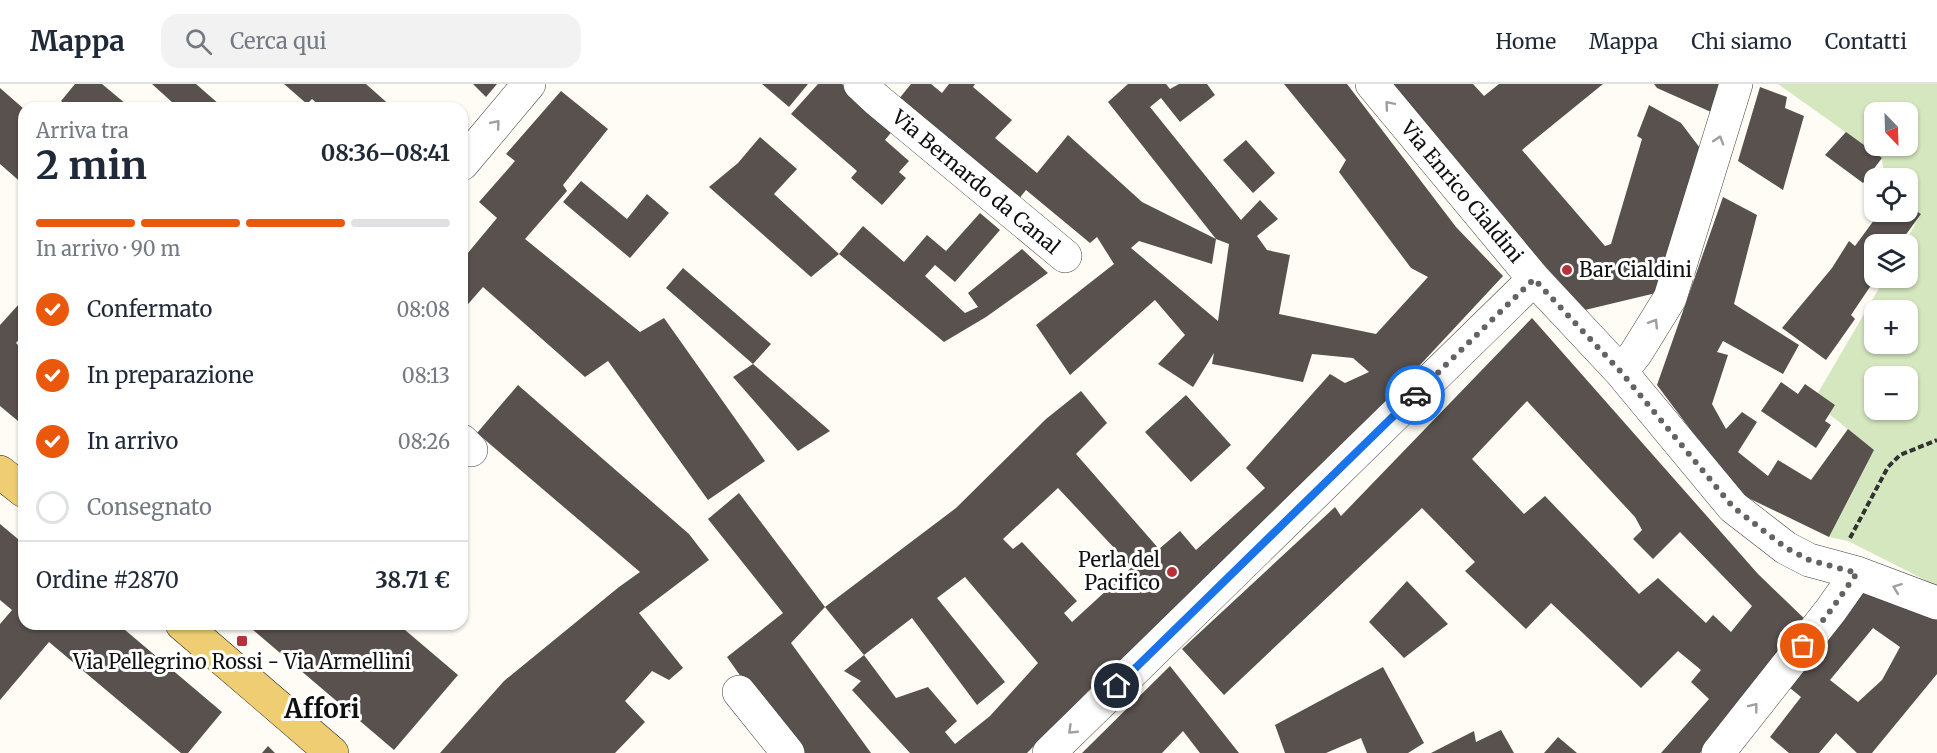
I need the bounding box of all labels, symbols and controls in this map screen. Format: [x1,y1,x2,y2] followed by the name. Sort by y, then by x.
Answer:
[161,14,581,68] search box
[30,23,125,59] text: Mappa
[182,25,215,58] icon: search
[230,27,327,55] text: Cerca qui
[1496,28,1556,55] text: Home
[1589,28,1658,55] text: Mappa
[1691,28,1792,55] text: Chi siamo
[1825,28,1907,55] text: Contatti
[1385,101,1396,112] one-way arrow
[1864,102,1918,156] north arrow
[1864,102,1918,420] map controls
[887,103,1065,259] street label: Via Bernardo da Canal
[1395,115,1529,268] street label: Via Enrico Cialdini
[36,118,129,143] text: Arriva tra
[488,120,499,131] one-way arrow
[1712,135,1724,146] one-way arrow
[321,139,450,167] text: 08:36–08:41
[36,141,147,190] text: 2 min
[1864,168,1918,222] button: locate
[1864,234,1918,288] button: layers
[36,236,180,261] text: In arrivo · 90 m
[1579,257,1692,282] place label: Bar Cialdini
[1560,263,1574,277] marker: Bar Cialdini
[36,293,69,326] icon: check
[87,295,212,323] text: Confermato
[397,297,450,322] text: 08:08
[1864,300,1918,354] button: +
[1647,319,1658,330] one-way arrow
[36,359,69,392] icon: check
[87,361,254,389] text: In preparazione
[402,363,450,388] text: 08:13
[1385,365,1445,425] courier
[1864,366,1918,420] button: −
[1399,379,1432,412] icon: car
[36,425,69,458] icon: check
[87,427,178,455] text: In arrivo
[398,429,450,454] text: 08:26
[87,493,212,521] text: Consegnato
[1078,547,1160,595] place label: Perla del Pacifico
[1165,565,1179,579] marker: Perla del Pacifico
[36,566,179,594] text: Ordine #2870
[375,566,450,594] text: 38.71 €
[1892,582,1903,595] one-way arrow
[1777,620,1828,671] pin
[1786,629,1819,662] icon: bag
[235,634,249,648] marker: Via Pellegrino Rossi - Via Armellini
[72,649,411,674] place label: Via Pellegrino Rossi - Via Armellini
[1091,660,1142,711] pin
[1100,669,1133,702] icon: home
[283,692,360,725] district label: Affori
[1747,703,1758,714] one-way arrow
[1068,723,1079,734] one-way arrow

